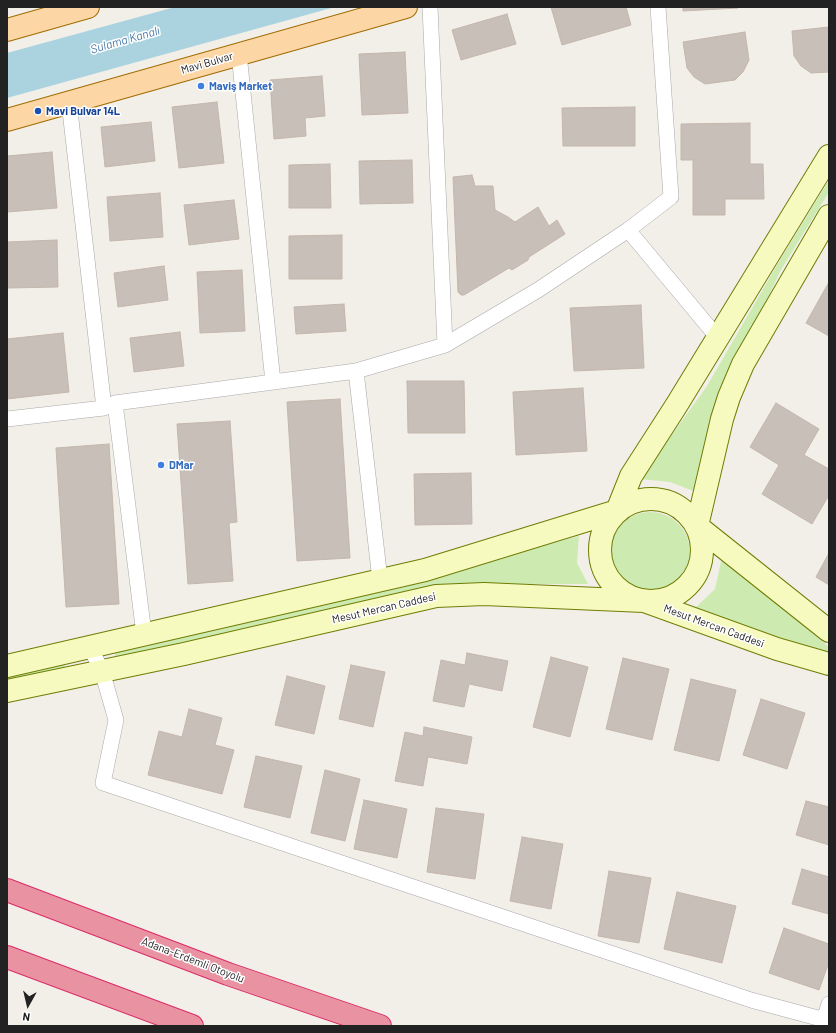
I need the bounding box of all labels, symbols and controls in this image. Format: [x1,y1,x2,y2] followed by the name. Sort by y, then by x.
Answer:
[89,23,161,57] water label: Sulama Kanalı
[179,49,235,77] street label: Mavi Bulvar
[209,79,272,93] place label: Maviş Market
[196,81,206,91] marker: Maviş Market
[46,104,120,118] place label: Mavi Bulvar 14L
[33,106,43,116] marker: Mavi Bulvar 14L
[169,458,194,472] place label: DMar
[156,460,166,470] marker: DMar
[331,590,437,626] street label: Mesut Mercan Caddesi
[662,602,766,650] street label: Mesut Mercan Caddesi
[140,934,246,986] street label: Adana-Erdemli Otoyolu
[8,985,48,1025] north arrow
[22,1010,31,1024] text: N

